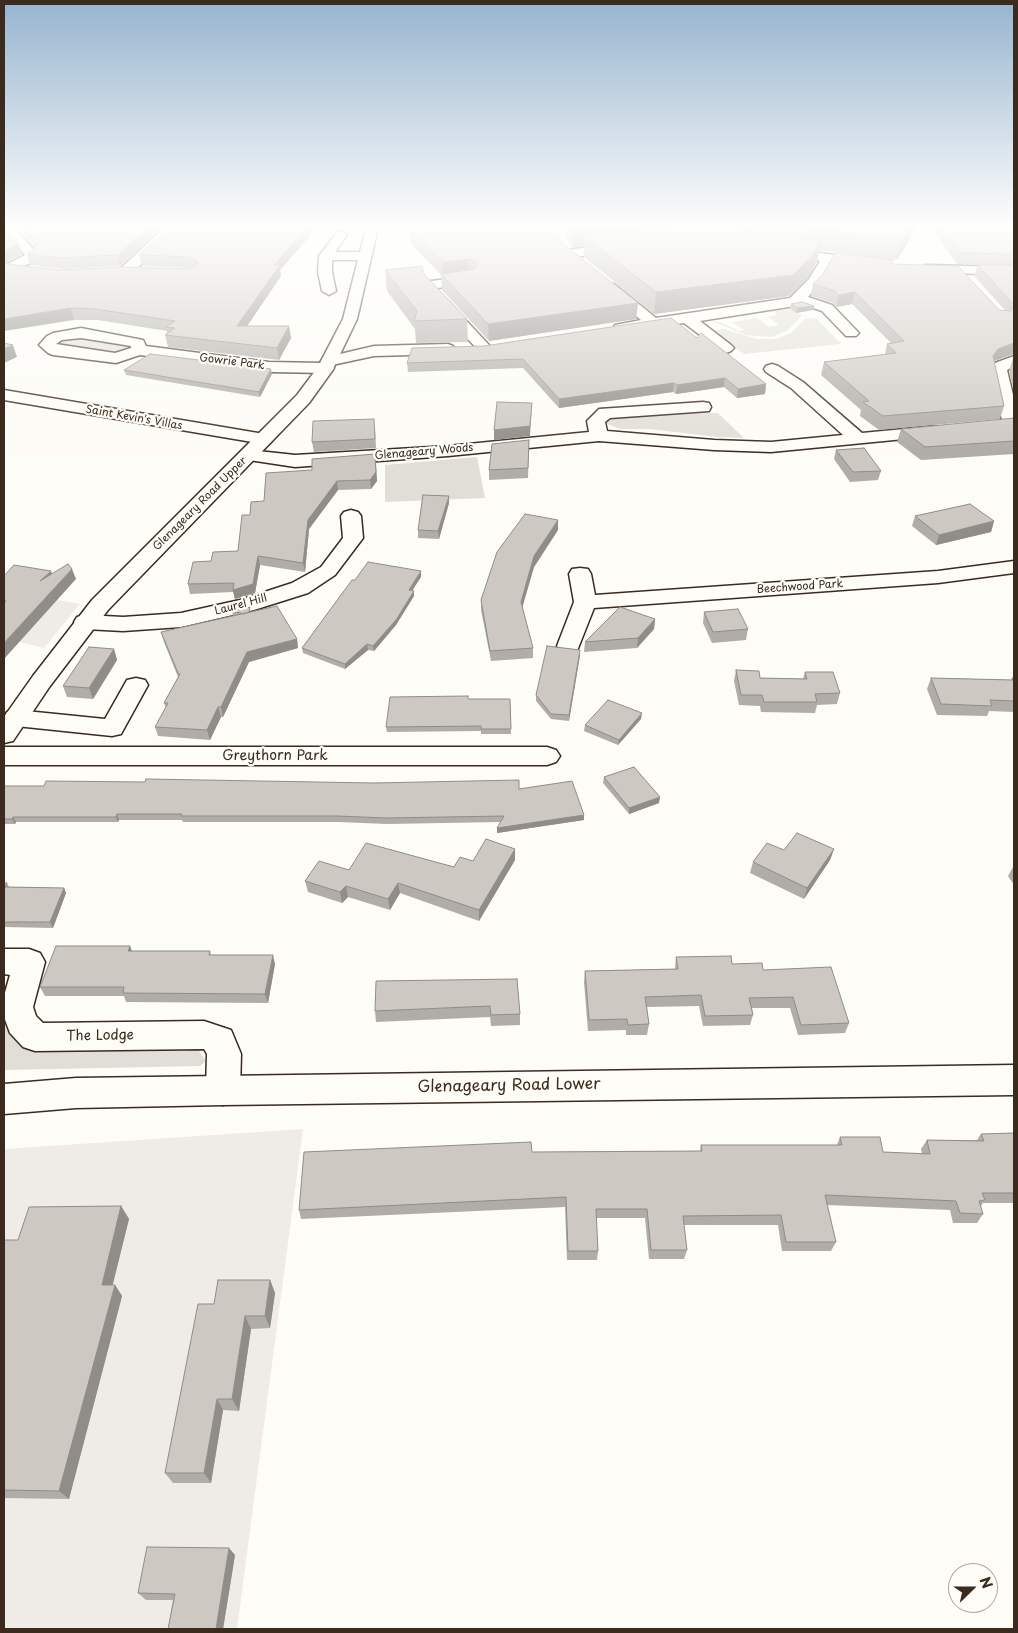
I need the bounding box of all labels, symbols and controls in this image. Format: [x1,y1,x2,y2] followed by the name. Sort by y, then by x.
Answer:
[199,351,265,373] street label: Gowrie Park
[85,403,183,433] street label: Saint Kevin's Villas
[374,441,474,463] street label: Glenageary Woods
[150,454,250,554] street label: Glenageary Road Upper
[756,577,844,597] street label: Beechwood Park
[213,592,269,618] street label: Laurel Hill
[222,748,328,764] street label: Greythorn Park
[66,1027,134,1045] street label: The Lodge
[417,1075,601,1097] street label: Glenageary Road Lower
[948,1563,998,1613] north arrow
[975,1573,998,1592] text: N

